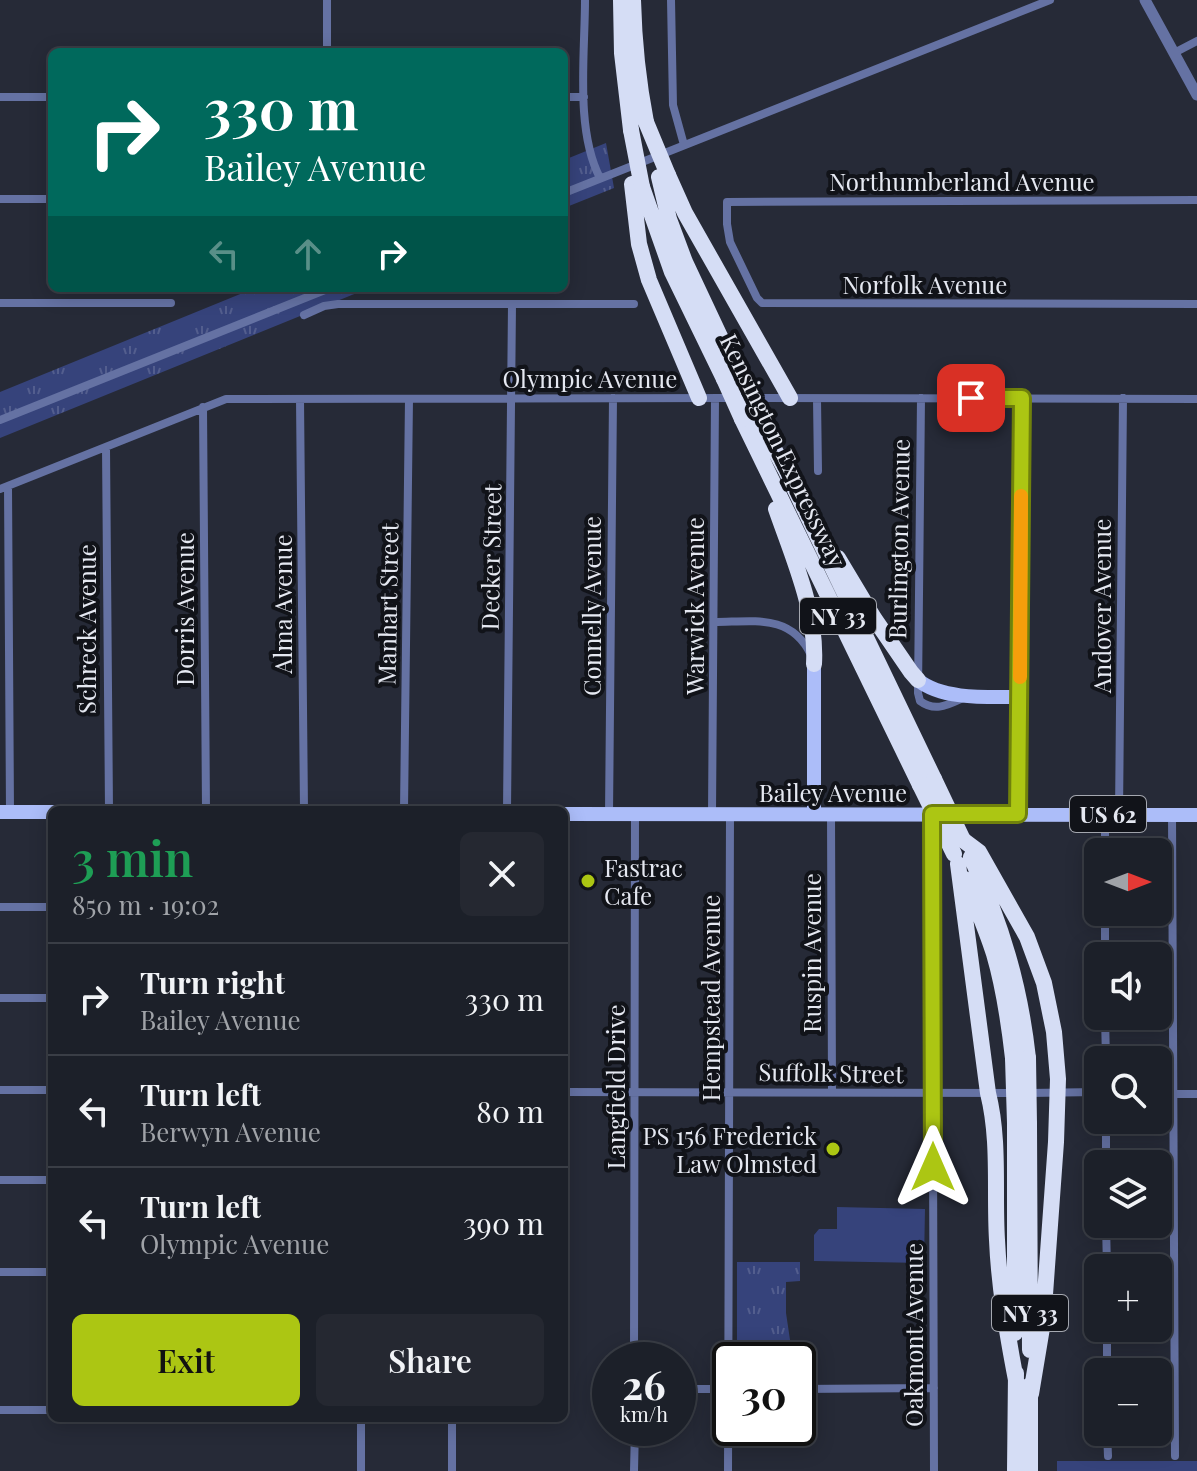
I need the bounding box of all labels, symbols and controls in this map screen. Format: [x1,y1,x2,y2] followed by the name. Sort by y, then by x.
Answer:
[204,70,359,145] text: 330 m
[72,80,176,184] icon: right
[204,142,426,190] text: Bailey Avenue
[829,165,1095,197] street label: Northumberland Avenue
[202,232,246,276] icon: left
[286,232,330,276] icon: ahead
[370,232,414,276] icon: right
[843,268,1007,300] street label: Norfolk Avenue
[714,328,854,572] street label: Kensington Expressway
[503,362,677,394] street label: Olympic Avenue
[937,364,1005,432] pin
[949,376,993,420] icon: arrive
[880,439,916,639] street label: Burlington Avenue
[473,483,507,630] street label: Decker Street
[575,516,607,696] street label: Connelly Avenue
[678,517,710,696] street label: Warwick Avenue
[1085,519,1117,694] street label: Andover Avenue
[370,522,404,685] street label: Manhart Street
[168,532,200,686] street label: Dorris Avenue
[266,534,298,675] street label: Alma Avenue
[70,544,102,714] street label: Schreck Avenue
[800,598,876,634] road number: NY 33
[759,776,907,808] street label: Bailey Avenue
[1070,796,1146,832] road number: US 62
[72,825,193,889] text: 3 min
[460,832,544,916] button: close
[1084,838,1172,926] north arrow
[1084,838,1172,1446] map controls
[604,851,683,911] place label: Fastrac Cafe
[579,872,597,890] marker: Fastrac Cafe
[795,873,827,1033] street label: Ruspin Avenue
[72,887,219,922] text: 850 m · 19:02
[694,895,726,1101] street label: Hempstead Avenue
[1084,942,1172,1030] button: sound
[140,962,285,1002] text: Turn right
[72,977,116,1021] icon: right
[465,979,544,1019] text: 330 m
[140,1002,301,1037] text: Bailey Avenue
[599,1004,631,1170] street label: Langfield Drive
[1084,1046,1172,1134] button: search
[758,1055,904,1089] street label: Suffolk Street
[140,1074,261,1114] text: Turn left
[72,1089,116,1133] icon: left
[476,1091,544,1131] text: 80 m
[140,1114,321,1149] text: Berwyn Avenue
[642,1119,818,1179] place label: PS 156 Frederick Law Olmsted
[891,1125,975,1209] position arrow
[824,1140,842,1158] marker: PS 156 Frederick Law Olmsted
[1084,1150,1172,1238] button: layers
[140,1186,261,1226] text: Turn left
[72,1201,116,1245] icon: left
[463,1203,544,1243] text: 390 m
[140,1226,329,1261] text: Olympic Avenue
[897,1243,929,1427] street label: Oakmont Avenue
[1084,1254,1172,1342] button: +
[992,1295,1068,1331] road number: NY 33
[72,1314,300,1406] button: Exit
[316,1314,544,1406] button: Share
[712,1342,816,1446] speed limit sign: 30
[622,1357,666,1410] text: 26
[1084,1358,1172,1446] button: −
[620,1400,668,1427] text: km/h

